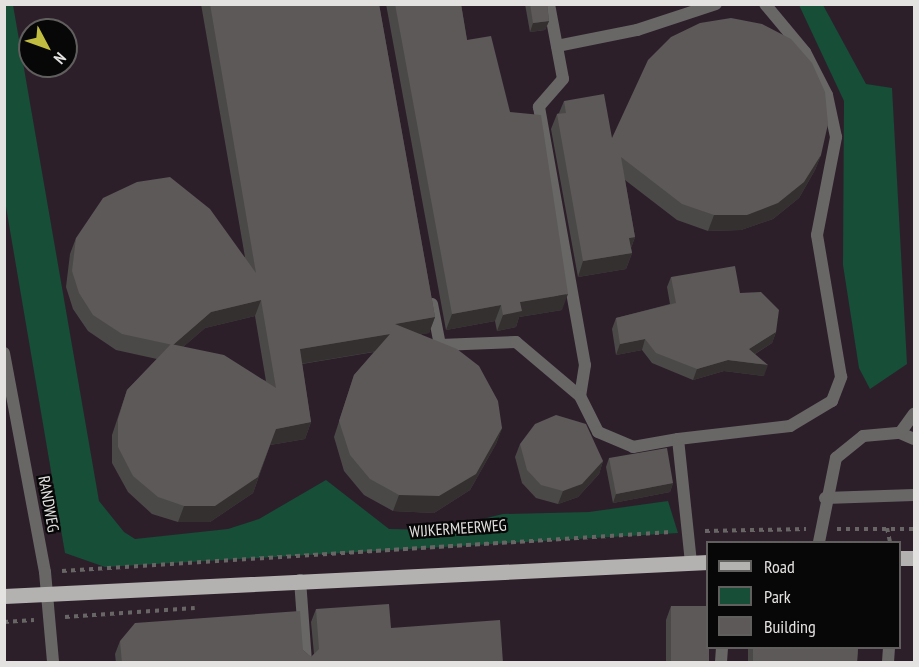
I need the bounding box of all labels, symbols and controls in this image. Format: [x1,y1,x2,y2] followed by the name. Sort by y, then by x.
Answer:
[18,18,78,78] north arrow
[50,49,70,68] text: N
[35,474,63,534] street label: RANDWEG
[409,515,507,541] street label: WIJKERMEERWEG
[706,541,901,649] legend
[764,555,795,578] text: Road
[764,585,791,608] text: Park
[764,615,816,638] text: Building

